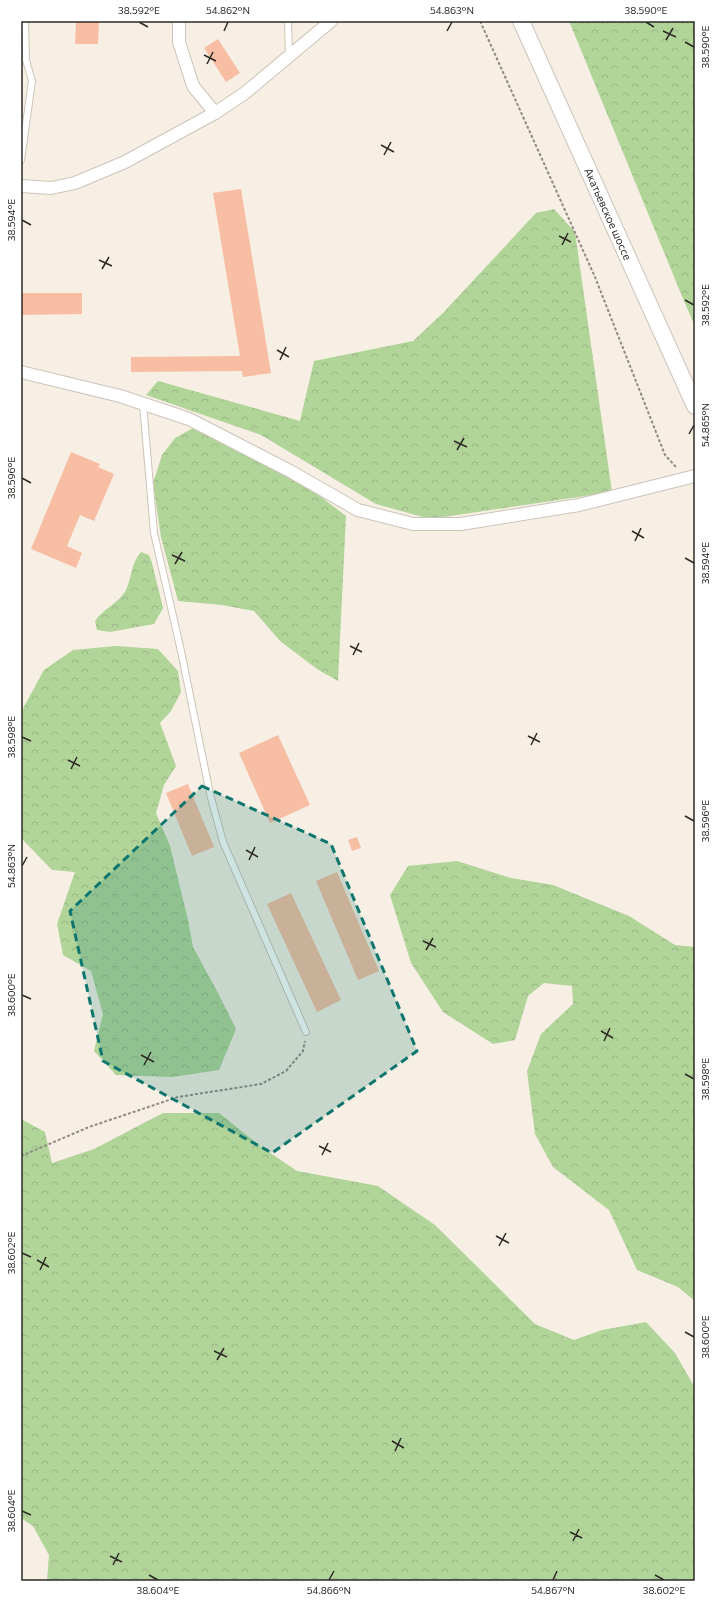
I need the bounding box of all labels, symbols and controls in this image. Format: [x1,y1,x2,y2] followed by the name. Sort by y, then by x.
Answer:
[118,4,160,16] text: 38.592°E
[206,4,250,16] text: 54.862°N
[430,4,474,16] text: 54.863°N
[625,4,668,16] text: 38.590°E
[699,25,711,68] text: 38.590°E
[582,166,635,262] street label: Акатьевское шоссе
[5,199,17,241] text: 38.594°E
[699,284,711,326] text: 38.592°E
[699,403,711,447] text: 54.865°N
[5,457,17,499] text: 38.596°E
[699,542,711,584] text: 38.594°E
[5,716,17,758] text: 38.598°E
[699,800,711,842] text: 38.596°E
[5,844,17,888] text: 54.863°N
[5,973,17,1017] text: 38.600°E
[699,1058,711,1100] text: 38.598°E
[5,1232,17,1274] text: 38.602°E
[699,1315,711,1359] text: 38.600°E
[5,1489,17,1533] text: 38.604°E
[136,1584,180,1596] text: 38.604°E
[307,1584,351,1596] text: 54.866°N
[531,1584,575,1596] text: 54.867°N
[643,1584,685,1596] text: 38.602°E

